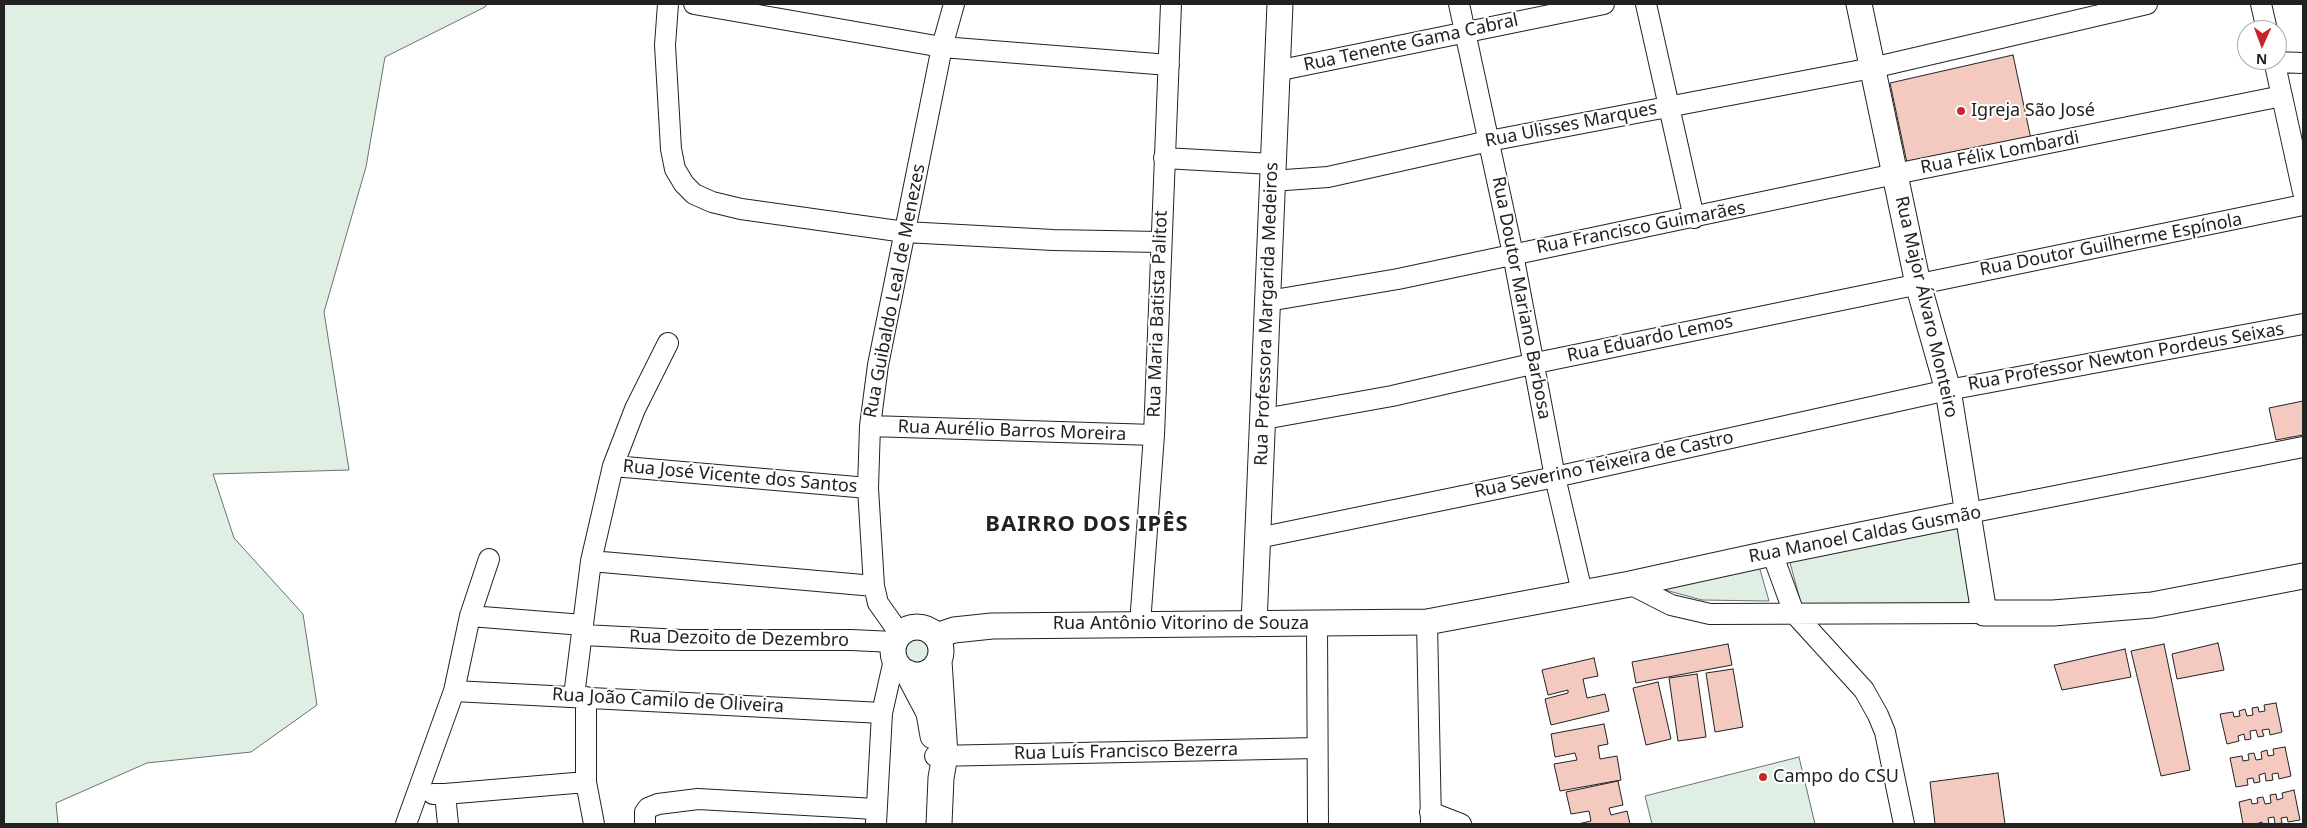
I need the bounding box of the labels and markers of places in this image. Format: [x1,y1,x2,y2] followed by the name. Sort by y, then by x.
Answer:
[1971,100,2095,122] place label: Igreja São José
[1955,105,1967,117] marker: Igreja São José
[1773,766,1899,788] place label: Campo do CSU
[1757,771,1769,783] marker: Campo do CSU

